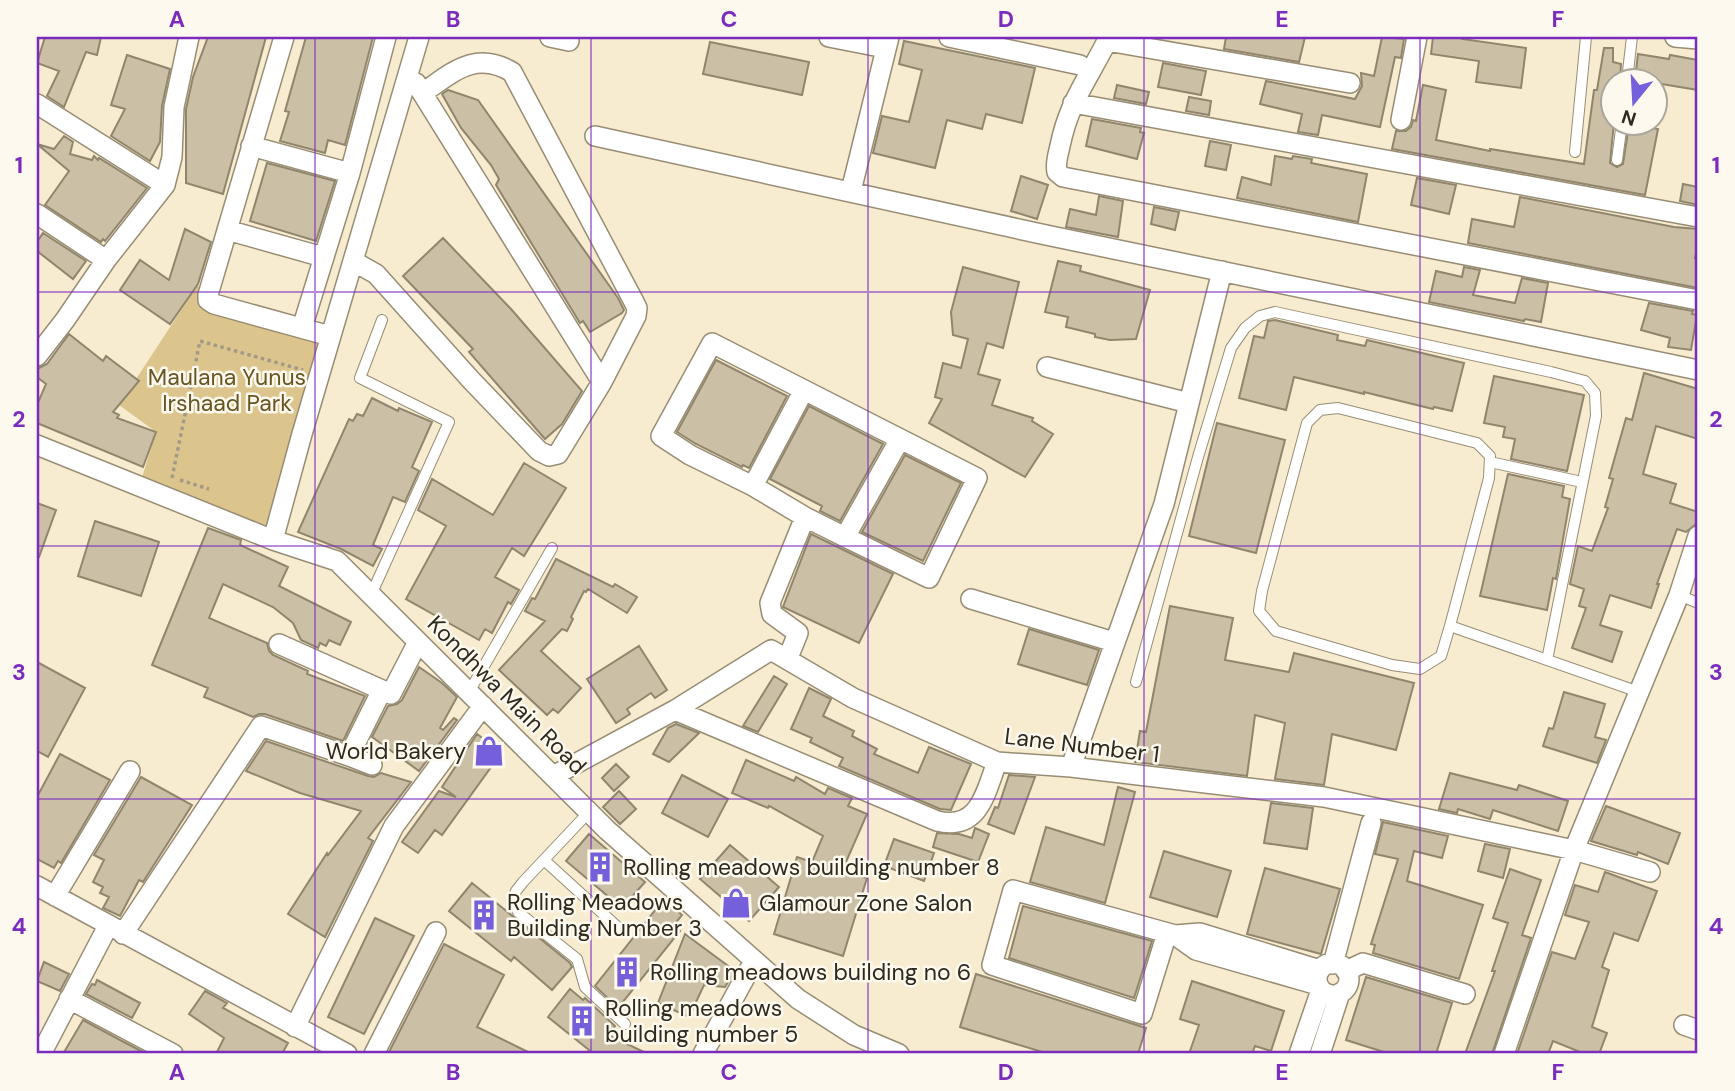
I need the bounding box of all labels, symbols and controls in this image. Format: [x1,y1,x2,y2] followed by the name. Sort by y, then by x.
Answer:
[169,4,185,34] text: A
[446,4,460,34] text: B
[721,4,737,34] text: C
[998,4,1014,34] text: D
[1275,4,1289,34] text: E
[1552,4,1565,34] text: F
[1598,66,1668,136] north arrow
[1618,104,1639,132] text: N
[15,150,23,180] text: 1
[1712,150,1720,180] text: 1
[148,362,306,418] park label: Maulana Yunus Irshaad Park
[12,404,26,434] text: 2
[1709,404,1723,434] text: 2
[421,609,593,781] street label: Kondhwa Main Road
[12,657,26,687] text: 3
[1709,657,1723,687] text: 3
[1003,721,1161,769] street label: Lane Number 1
[472,734,506,768] shop icon: World Bakery
[326,736,466,766] place label: World Bakery
[583,850,617,884] building icon: Rolling meadows building number 8
[623,852,1000,882] place label: Rolling meadows building number 8
[719,886,753,920] shop icon: Glamour Zone Salon
[507,887,702,943] place label: Rolling Meadows Building Number 3
[759,888,972,918] place label: Glamour Zone Salon
[467,898,501,932] building icon: Rolling Meadows Building Number 3
[12,911,27,941] text: 4
[1709,911,1724,941] text: 4
[610,955,644,989] building icon: Rolling meadows building no 6
[650,957,971,987] place label: Rolling meadows building no 6
[605,993,798,1049] place label: Rolling meadows building number 5
[565,1004,599,1038] building icon: Rolling meadows building number 5
[169,1057,185,1087] text: A
[446,1057,460,1087] text: B
[721,1057,737,1087] text: C
[998,1057,1014,1087] text: D
[1275,1057,1289,1087] text: E
[1552,1057,1565,1087] text: F

